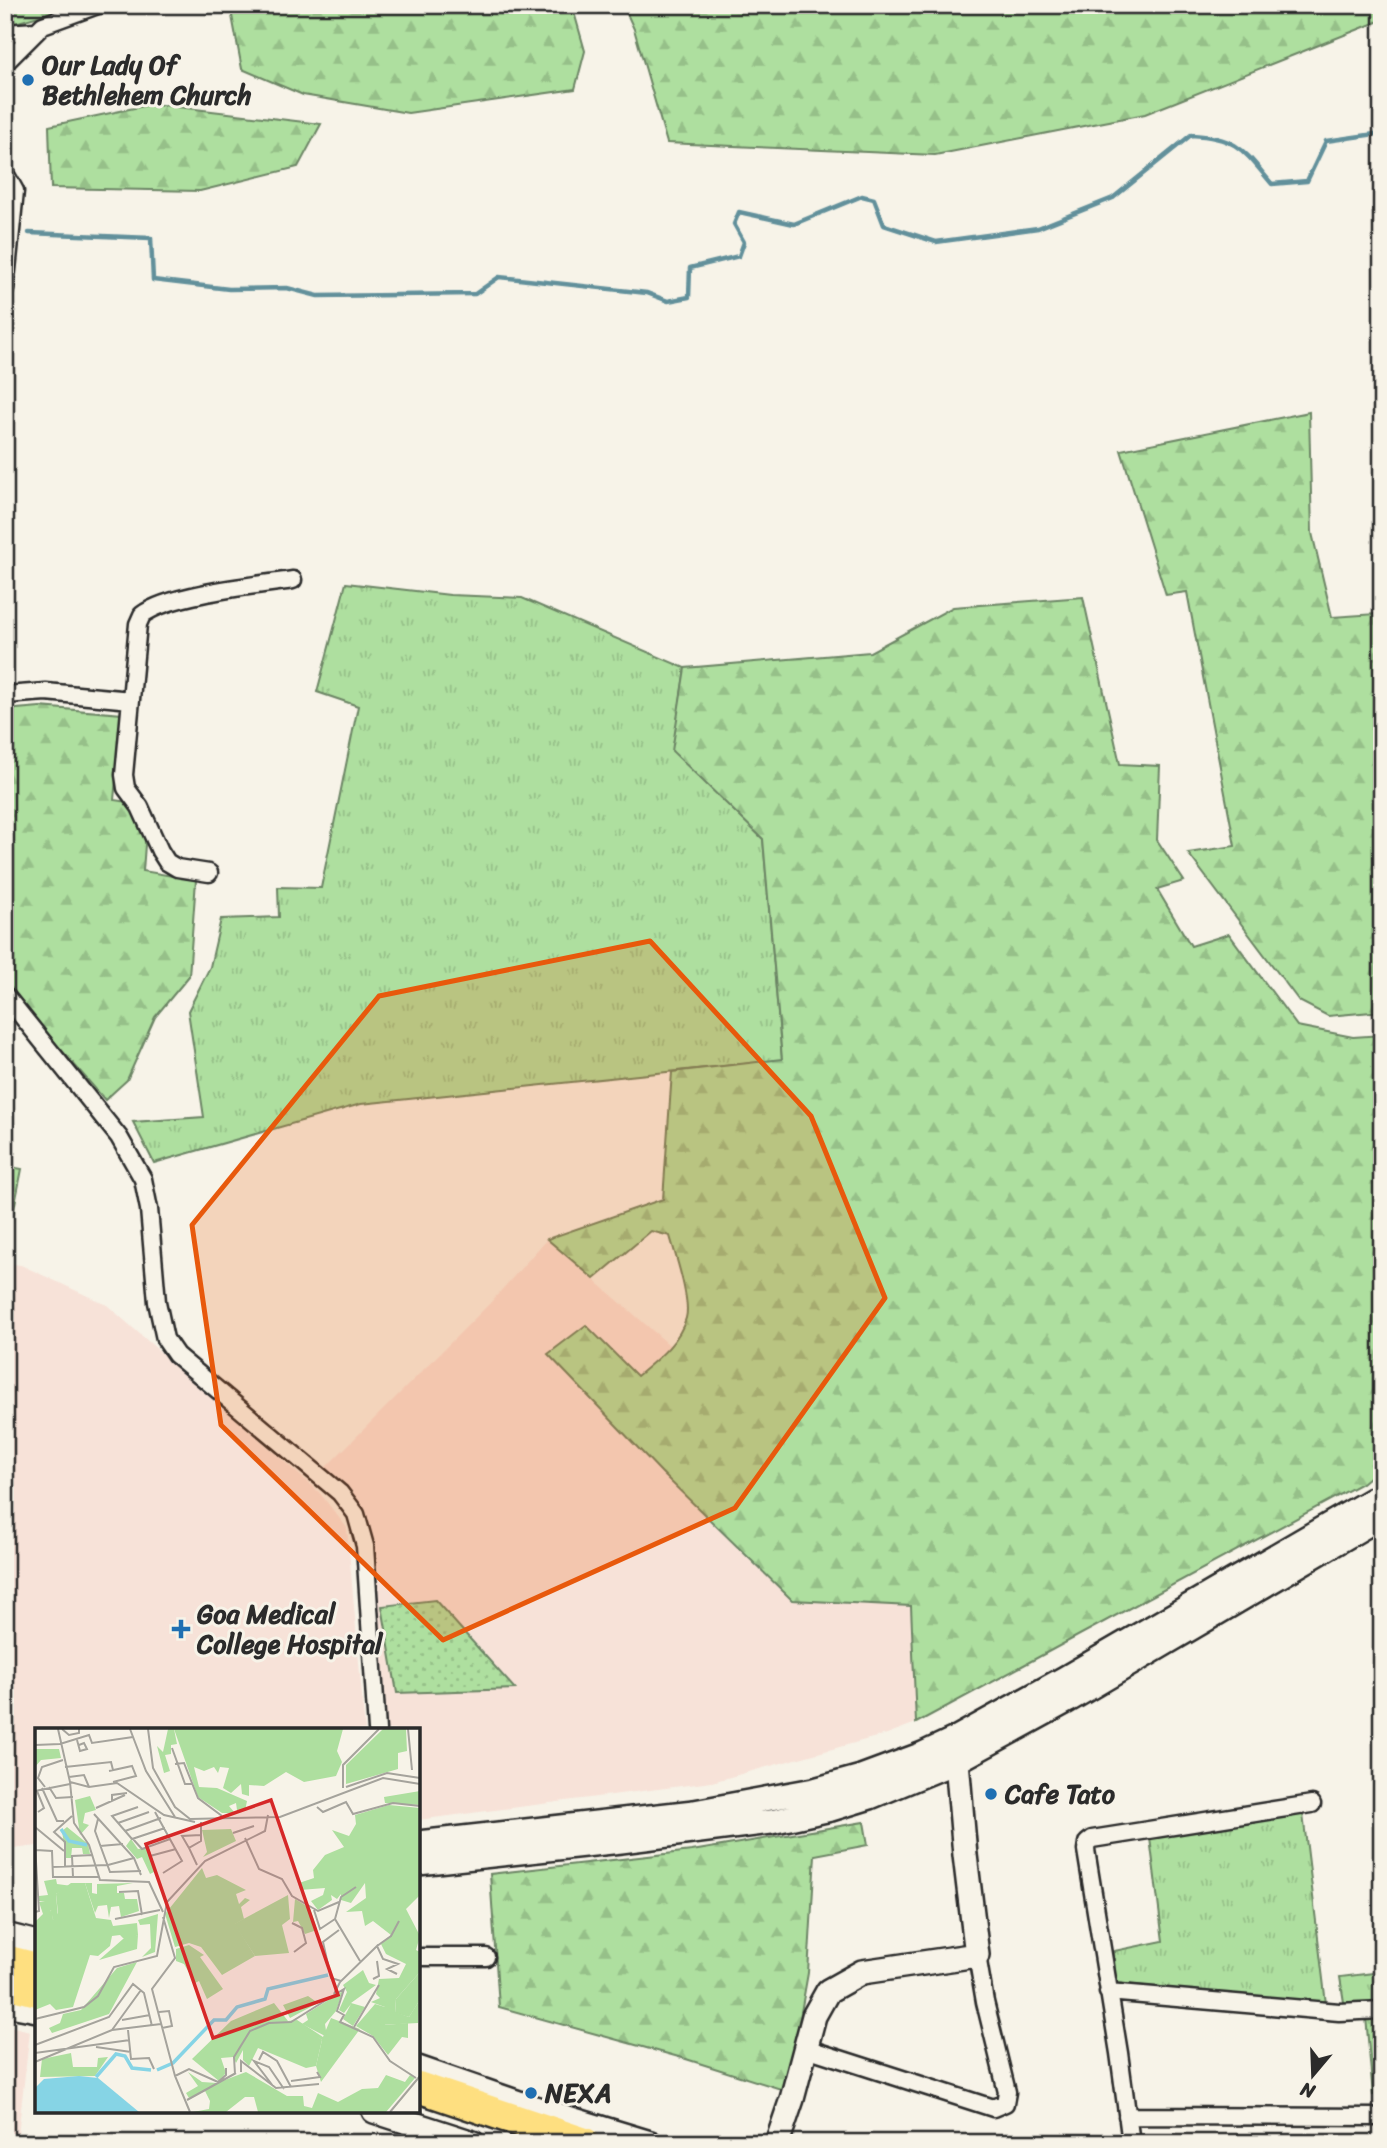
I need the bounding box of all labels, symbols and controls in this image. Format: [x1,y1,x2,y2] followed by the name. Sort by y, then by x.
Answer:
[42,42,252,118] place label: Our Lady Of Bethlehem Church
[20,72,36,88] marker: Our Lady Of Bethlehem Church
[196,1591,384,1667] place label: Goa Medical College Hospital
[171,1619,191,1639] marker: Goa Medical College Hospital
[35,1728,420,2113] inset map
[1004,1771,1116,1817] place label: Cafe Tato
[983,1786,999,1802] marker: Cafe Tato
[1278,2039,1348,2110] north arrow
[544,2070,612,2116] place label: NEXA
[1295,2073,1320,2109] text: N
[523,2085,539,2101] marker: NEXA

